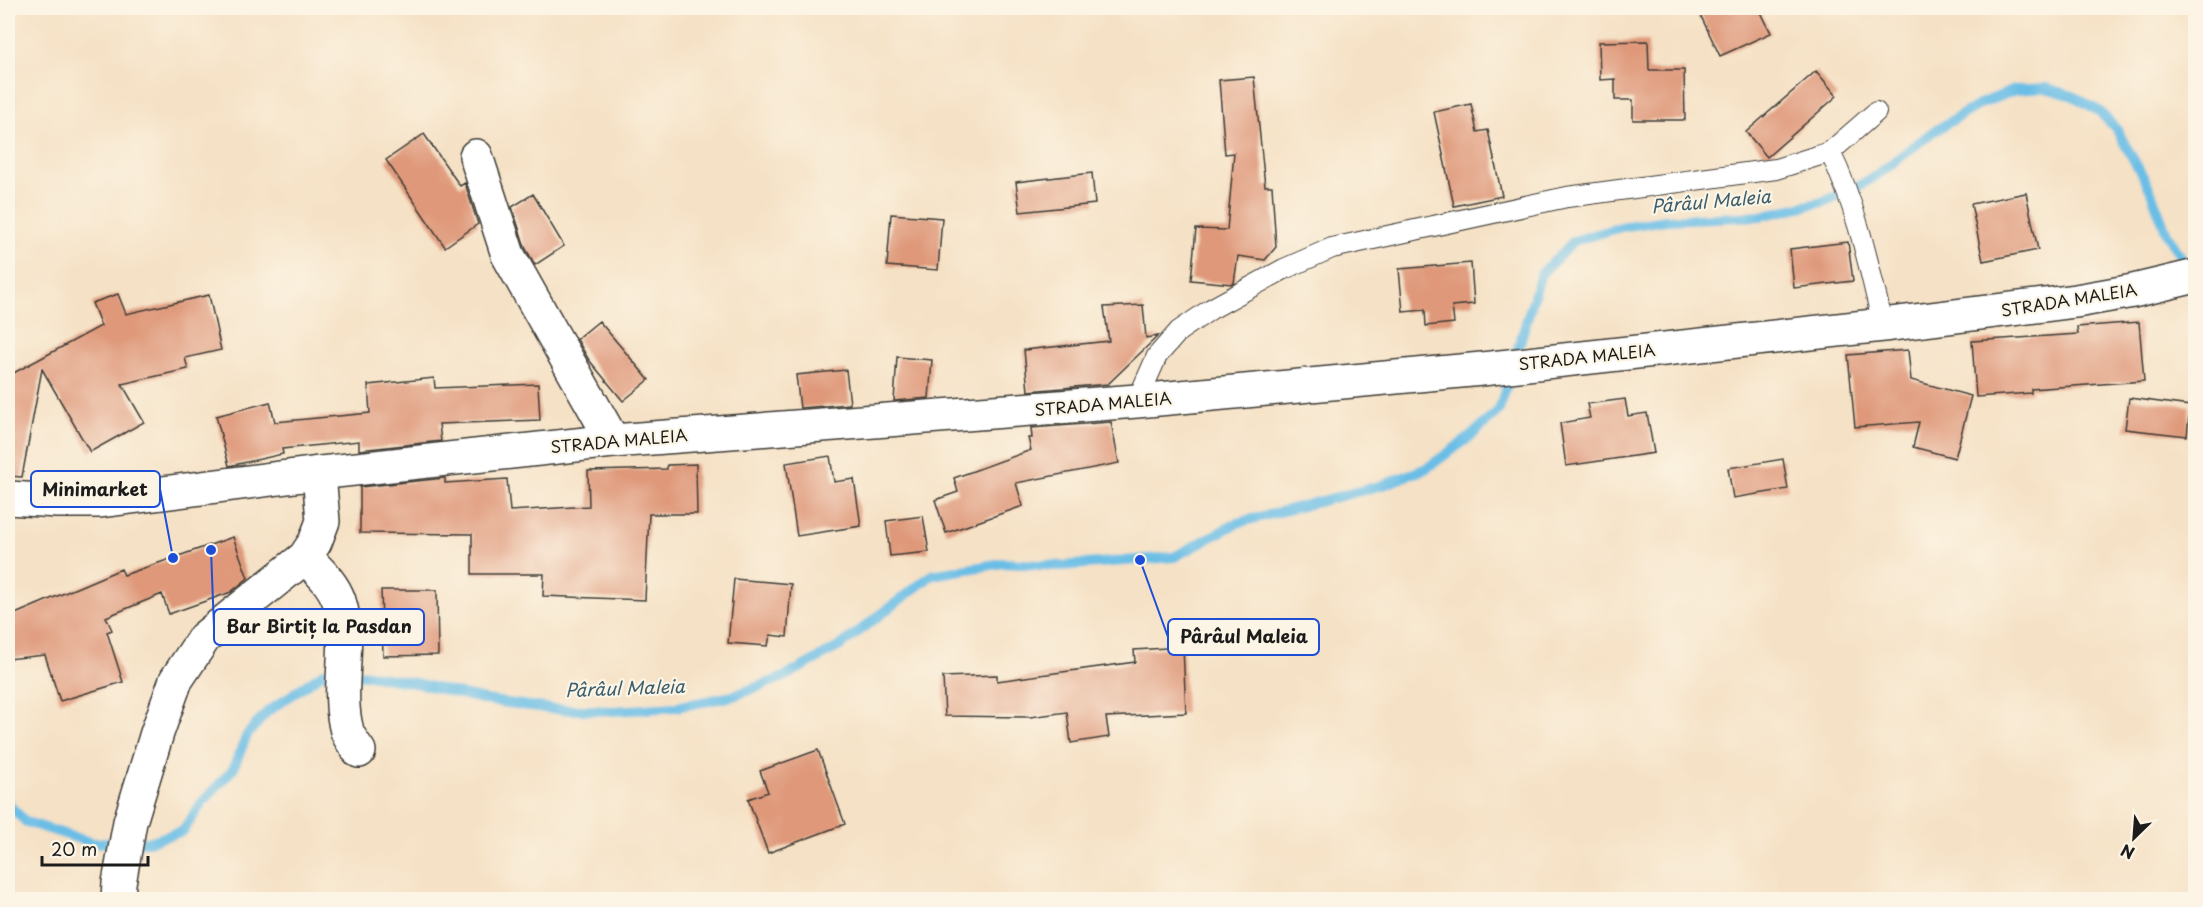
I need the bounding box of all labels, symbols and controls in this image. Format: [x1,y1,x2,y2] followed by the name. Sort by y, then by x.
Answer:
[1650,182,1773,219] water label: Pârâul Maleia
[1999,276,2139,322] street label: STRADA MALEIA
[1517,337,1657,375] street label: STRADA MALEIA
[1033,385,1173,421] street label: STRADA MALEIA
[549,422,689,458] street label: STRADA MALEIA
[31,471,160,507] callout: Minimarket
[42,475,148,502] text: Minimarket
[214,609,424,645] callout: Bar Birtiț la Pasdan
[226,612,412,639] text: Bar Birtiț la Pasdan
[1168,619,1319,655] callout: Pârâul Maleia
[1180,622,1309,649] text: Pârâul Maleia
[565,672,686,703] water label: Pârâul Maleia
[2104,808,2164,868] north arrow
[42,829,148,867] scale bar
[51,835,97,862] text: 20 m
[2116,839,2138,866] text: N

